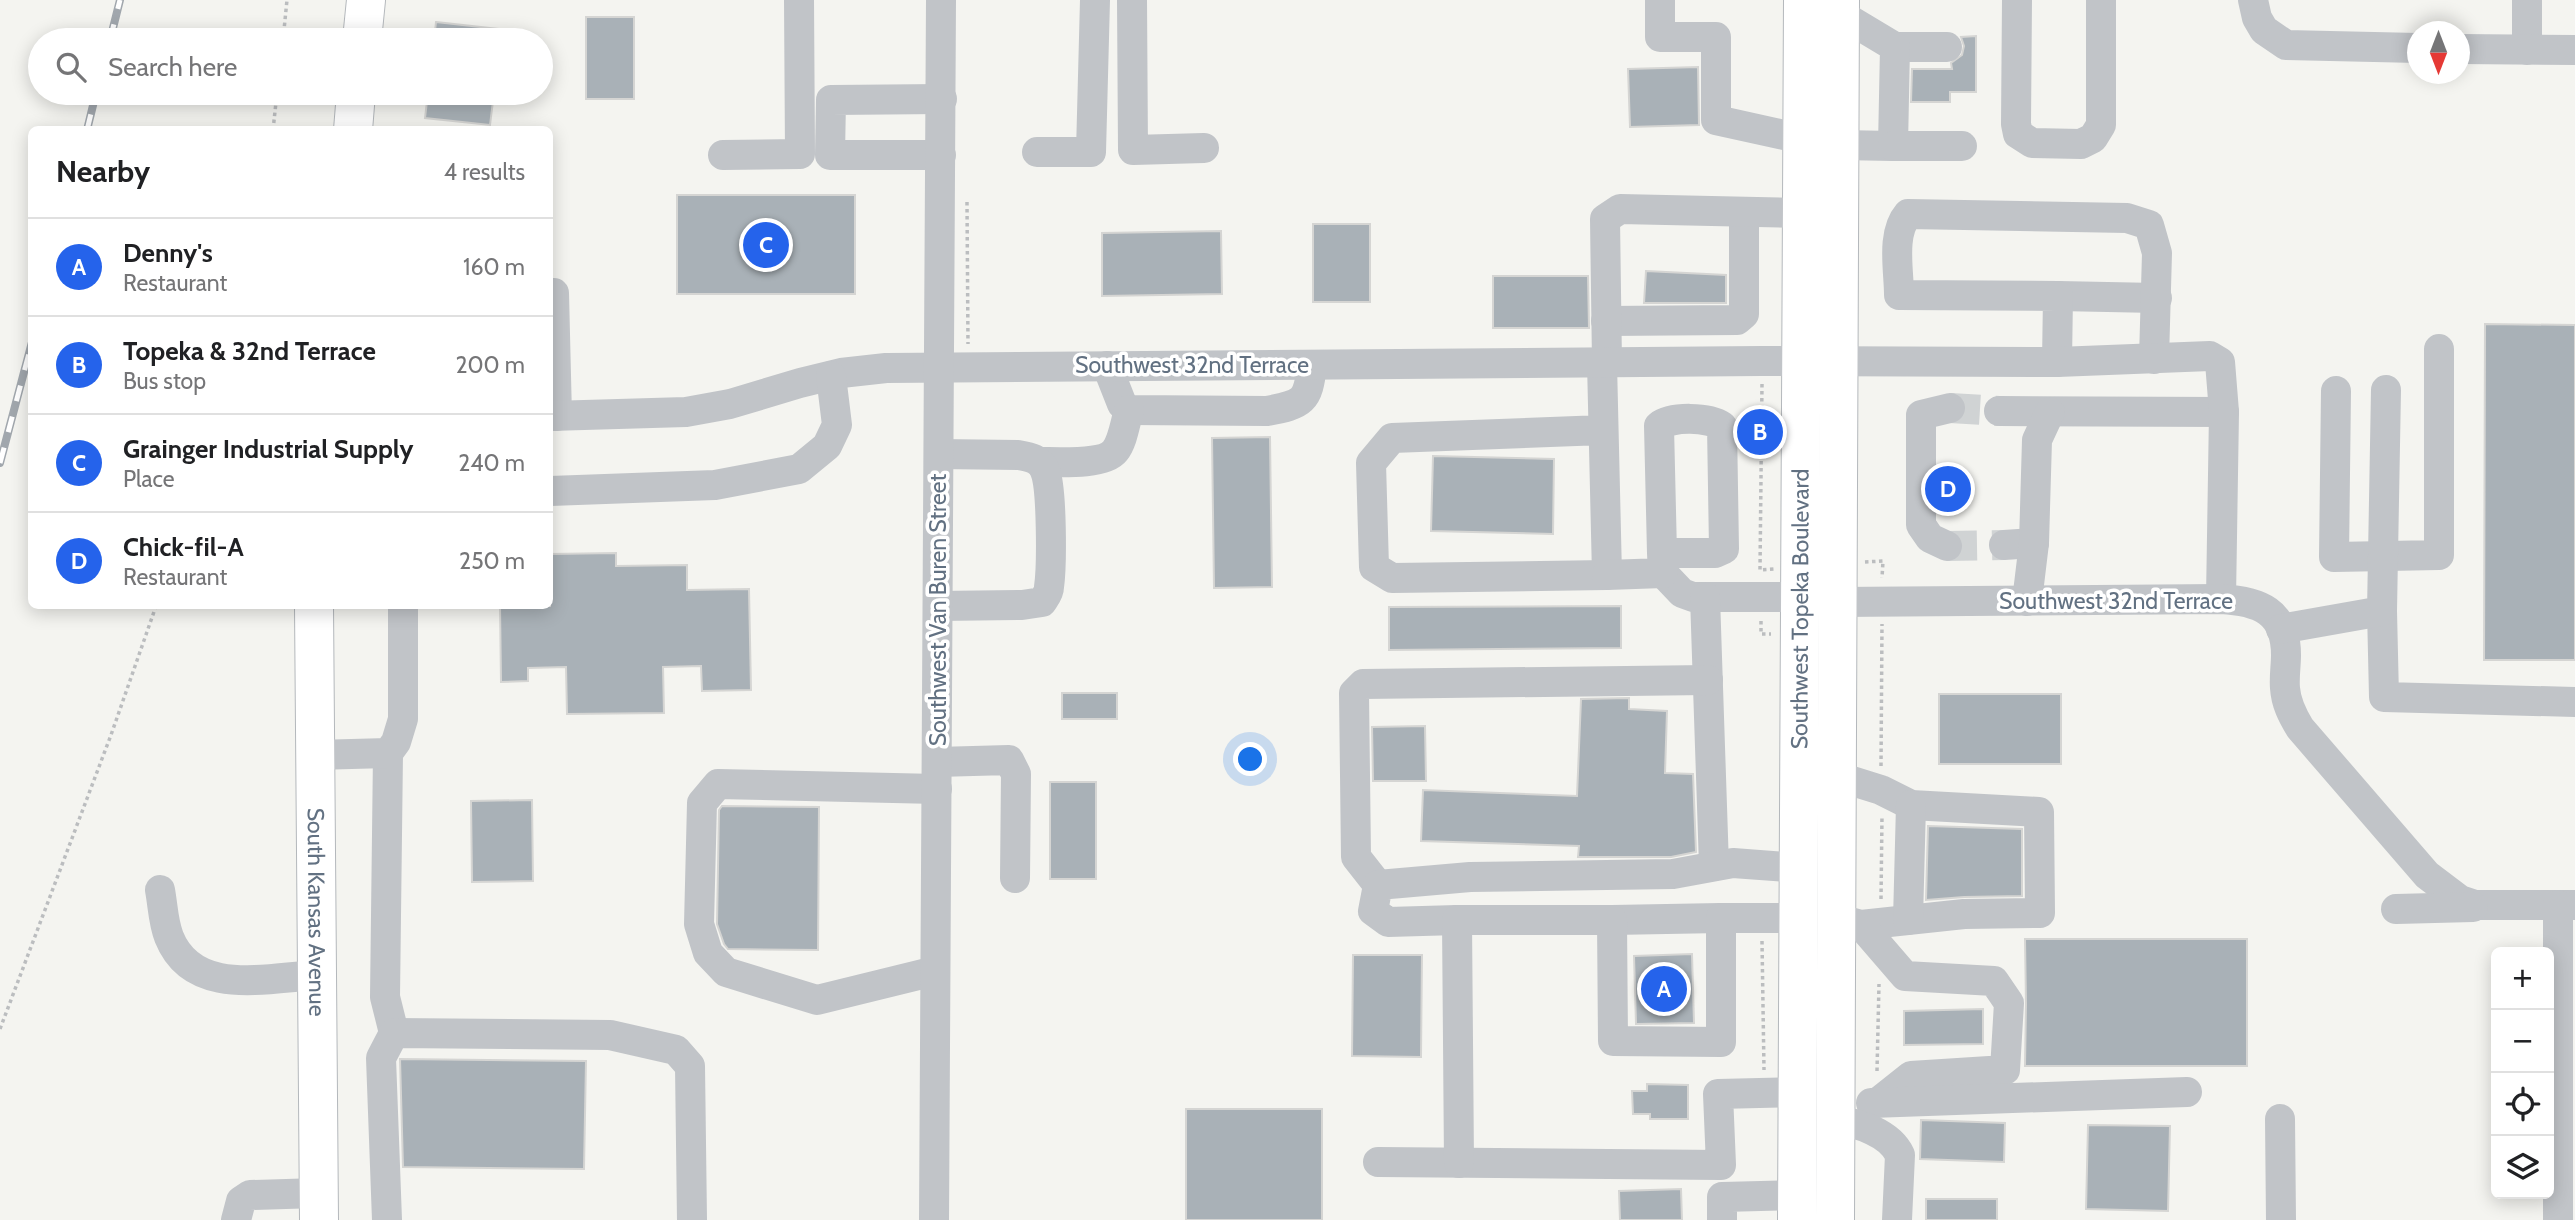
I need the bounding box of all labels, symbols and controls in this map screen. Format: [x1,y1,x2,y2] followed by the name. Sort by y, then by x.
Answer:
[2407,21,2470,84] north arrow
[28,28,553,105] search box
[52,48,90,86] icon: search
[108,51,237,83] text: Search here
[56,153,150,190] text: Nearby
[444,158,525,186] text: 4 results
[743,219,789,271] pin: C
[123,237,213,269] text: Denny's
[72,253,86,281] text: A
[463,253,525,281] text: 160 m
[123,269,227,297] text: Restaurant
[123,335,376,367] text: Topeka & 32nd Terrace
[72,351,86,379] text: B
[455,351,525,379] text: 200 m
[1075,351,1309,379] street label: Southwest 32nd Terrace
[123,367,206,395] text: Bus stop
[1737,406,1783,458] pin: B
[123,433,414,465] text: Grainger Industrial Supply
[72,449,86,477] text: C
[458,449,525,477] text: 240 m
[1925,463,1971,515] pin: D
[123,465,175,493] text: Place
[1785,469,1815,749] street label: Southwest Topeka Boulevard
[924,473,952,746] street label: Southwest Van Buren Street
[123,531,244,563] text: Chick-fil-A
[71,547,87,575] text: D
[459,547,525,575] text: 250 m
[123,563,227,591] text: Restaurant
[1999,587,2233,615] street label: Southwest 32nd Terrace
[1233,742,1267,776] your location
[302,807,331,1017] street label: South Kansas Avenue
[2491,947,2554,1199] map controls
[2491,947,2554,1010] button: +
[1641,963,1687,1015] pin: A
[2491,1010,2554,1073] button: −
[2491,1073,2554,1136] button: locate
[2491,1136,2554,1199] button: layers

